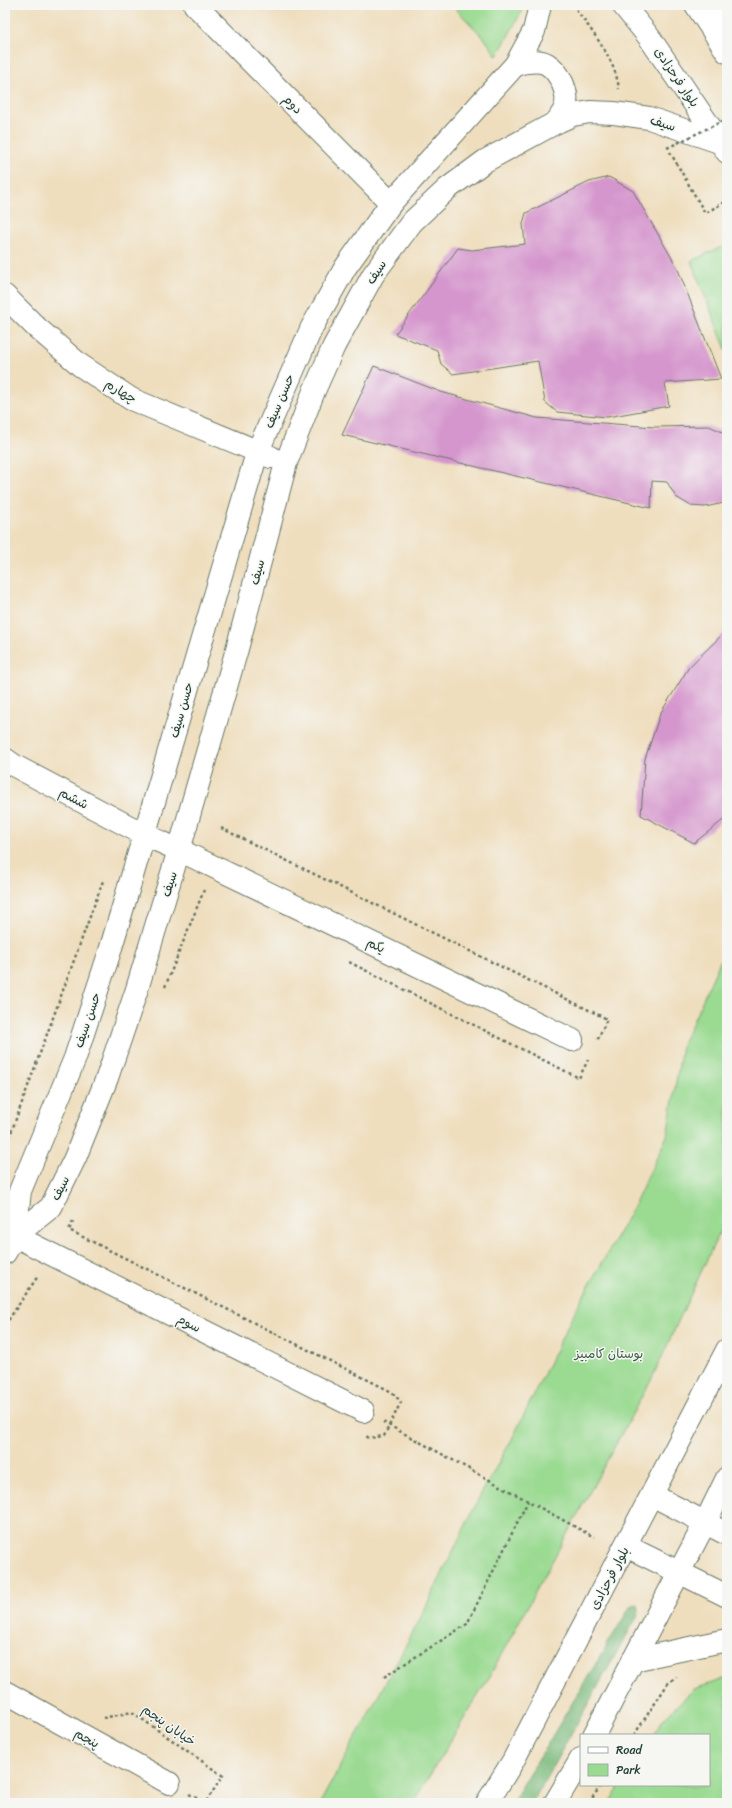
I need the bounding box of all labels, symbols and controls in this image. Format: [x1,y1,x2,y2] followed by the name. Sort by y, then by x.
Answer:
[648,42,706,112] street label: بلوار فرحزادی
[277,88,309,120] street label: دوم
[647,108,679,138] street label: سیف
[359,255,393,289] street label: سیف
[257,370,301,432] street label: حسن سیف
[100,372,142,410] street label: چهارم
[243,557,271,587] street label: سیف
[162,679,200,741] street label: حسن سیف
[55,781,93,815] street label: ششم
[154,868,184,900] street label: سیف
[363,931,389,959] street label: یکم
[67,989,107,1051] street label: حسن سیف
[44,1171,76,1205] street label: سیف
[173,1307,205,1339] street label: سوم
[574,1342,643,1365] park label: بوستان کامبیز
[583,1542,635,1614] street label: بلوار فرحزادی
[137,1698,201,1752] street label: خیابان پنجم
[70,1722,104,1755] street label: پنجم
[580,1734,710,1786] legend
[616,1739,643,1761] text: Road
[616,1759,641,1781] text: Park

